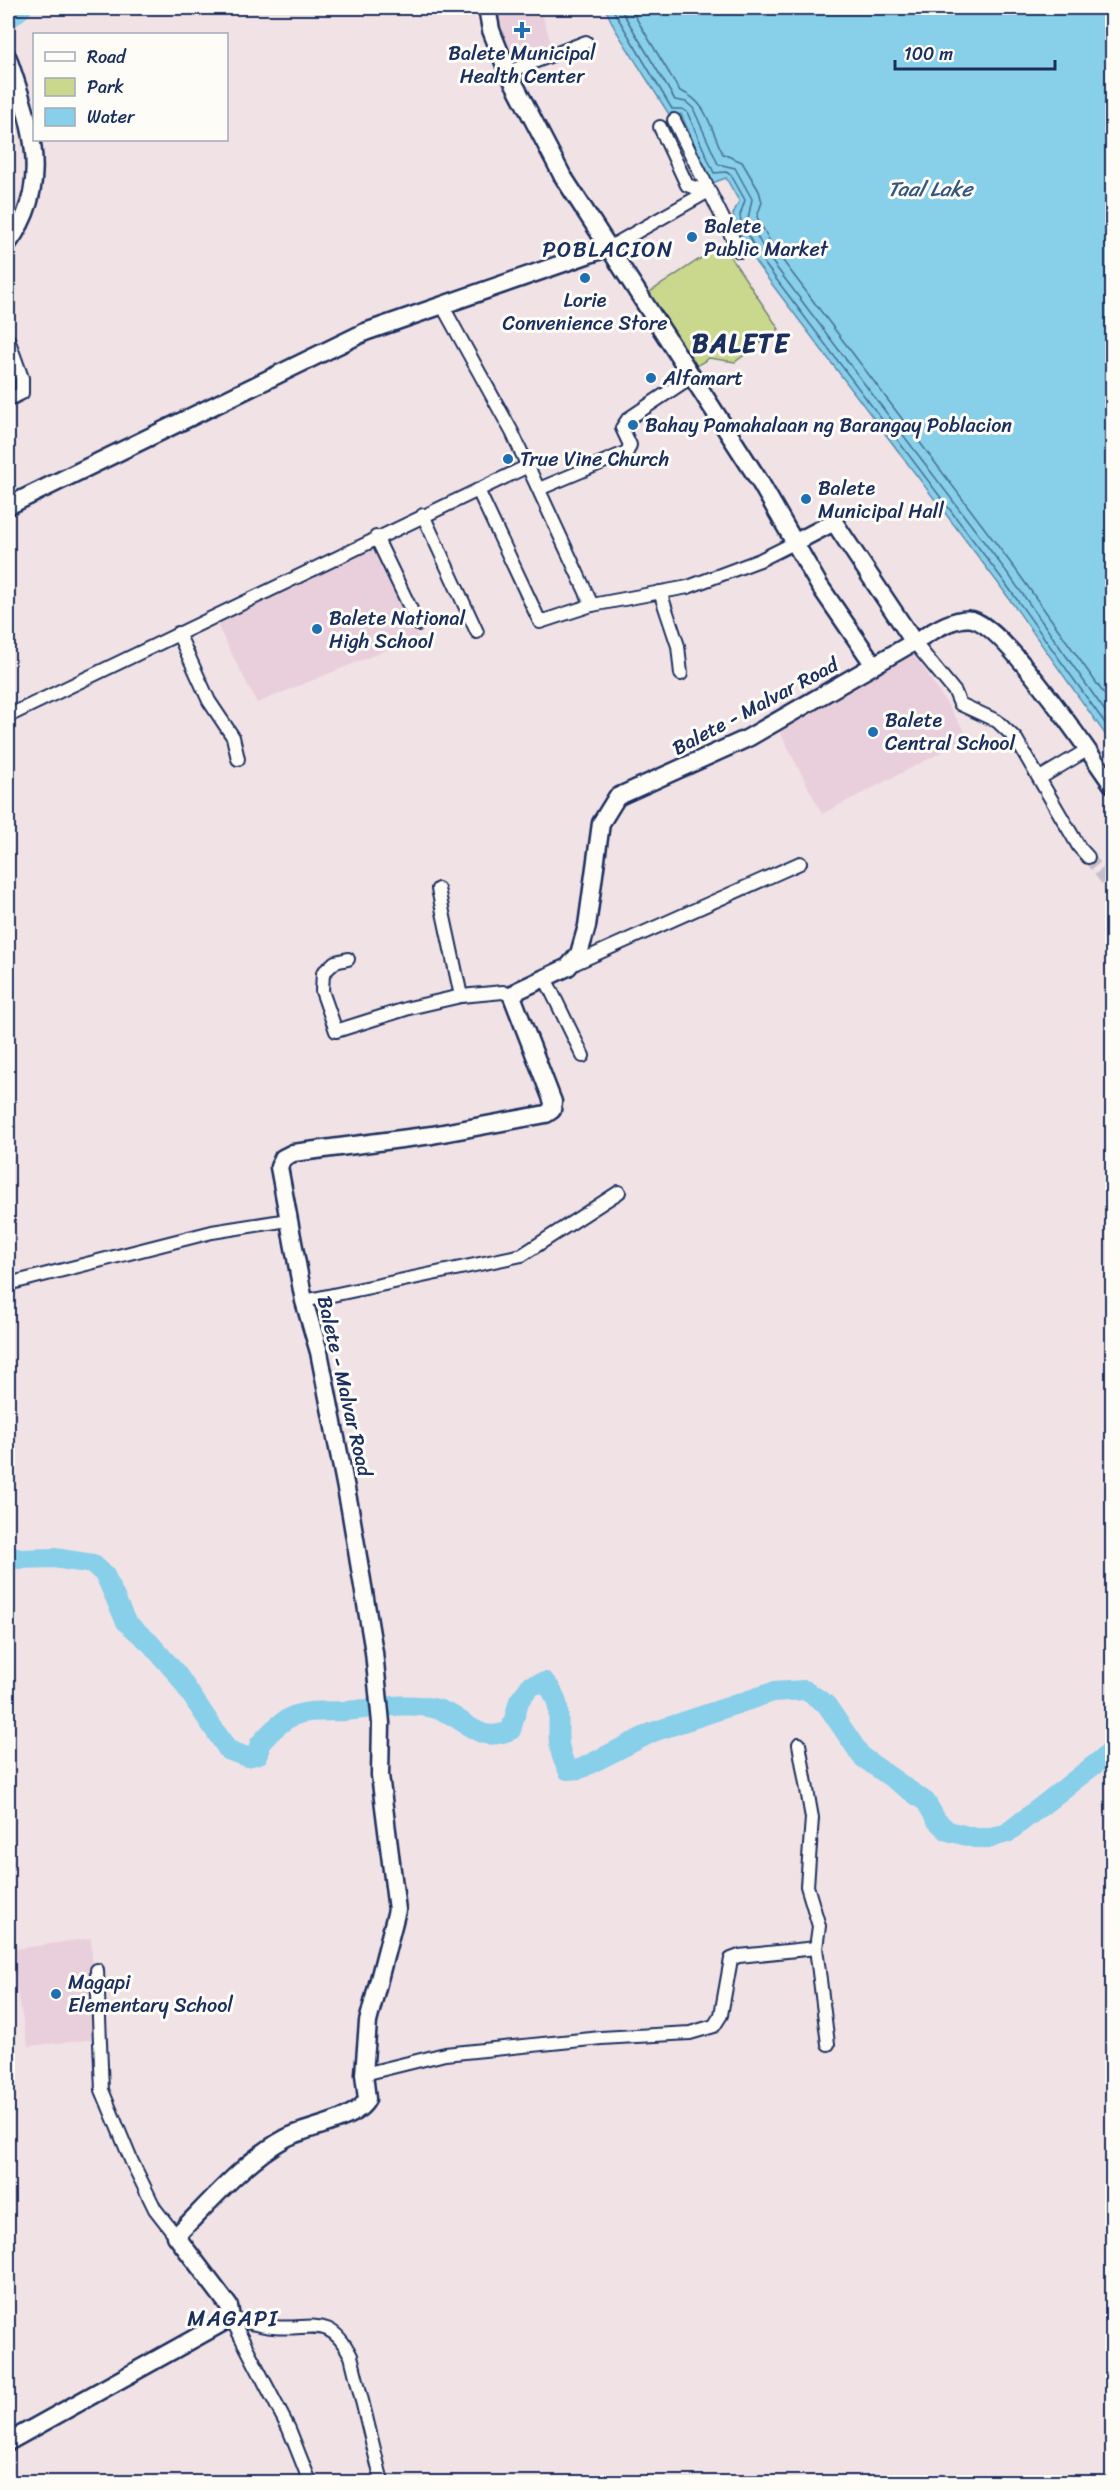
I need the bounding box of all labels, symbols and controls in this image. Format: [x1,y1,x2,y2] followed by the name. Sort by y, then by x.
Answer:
[513,21,531,39] marker: Balete Municipal Health Center
[33,33,228,141] legend
[895,33,1056,71] scale bar
[448,36,596,94] place label: Balete Municipal Health Center
[904,38,953,70] text: 100 m
[87,41,127,73] text: Road
[87,71,124,103] text: Park
[87,101,136,133] text: Water
[888,170,974,208] water label: Taal Lake
[704,209,829,267] place label: Balete Public Market
[542,230,674,269] district label: POBLACION
[685,230,699,244] marker: Balete Public Market
[578,271,592,285] marker: Lorie Convenience Store
[503,283,667,341] place label: Lorie Convenience Store
[692,320,791,366] district label: BALETE
[662,361,743,396] place label: Alfamart
[644,371,658,385] marker: Alfamart
[645,408,1012,443] place label: Bahay Pamahalaan ng Barangay Poblacion
[626,418,640,432] marker: Bahay Pamahalaan ng Barangay Poblacion
[520,442,669,477] place label: True Vine Church
[501,452,515,466] marker: True Vine Church
[818,471,944,529] place label: Balete Municipal Hall
[799,492,813,506] marker: Balete Municipal Hall
[329,601,466,659] place label: Balete National High School
[310,622,324,636] marker: Balete National High School
[666,647,846,765] street label: Balete - Malvar Road
[885,703,1016,761] place label: Balete Central School
[866,725,880,739] marker: Balete Central School
[307,1292,383,1481] street label: Balete - Malvar Road
[68,1965,233,2023] place label: Magapi Elementary School
[49,1987,63,2001] marker: Magapi Elementary School
[187,2299,279,2338] district label: MAGAPI

